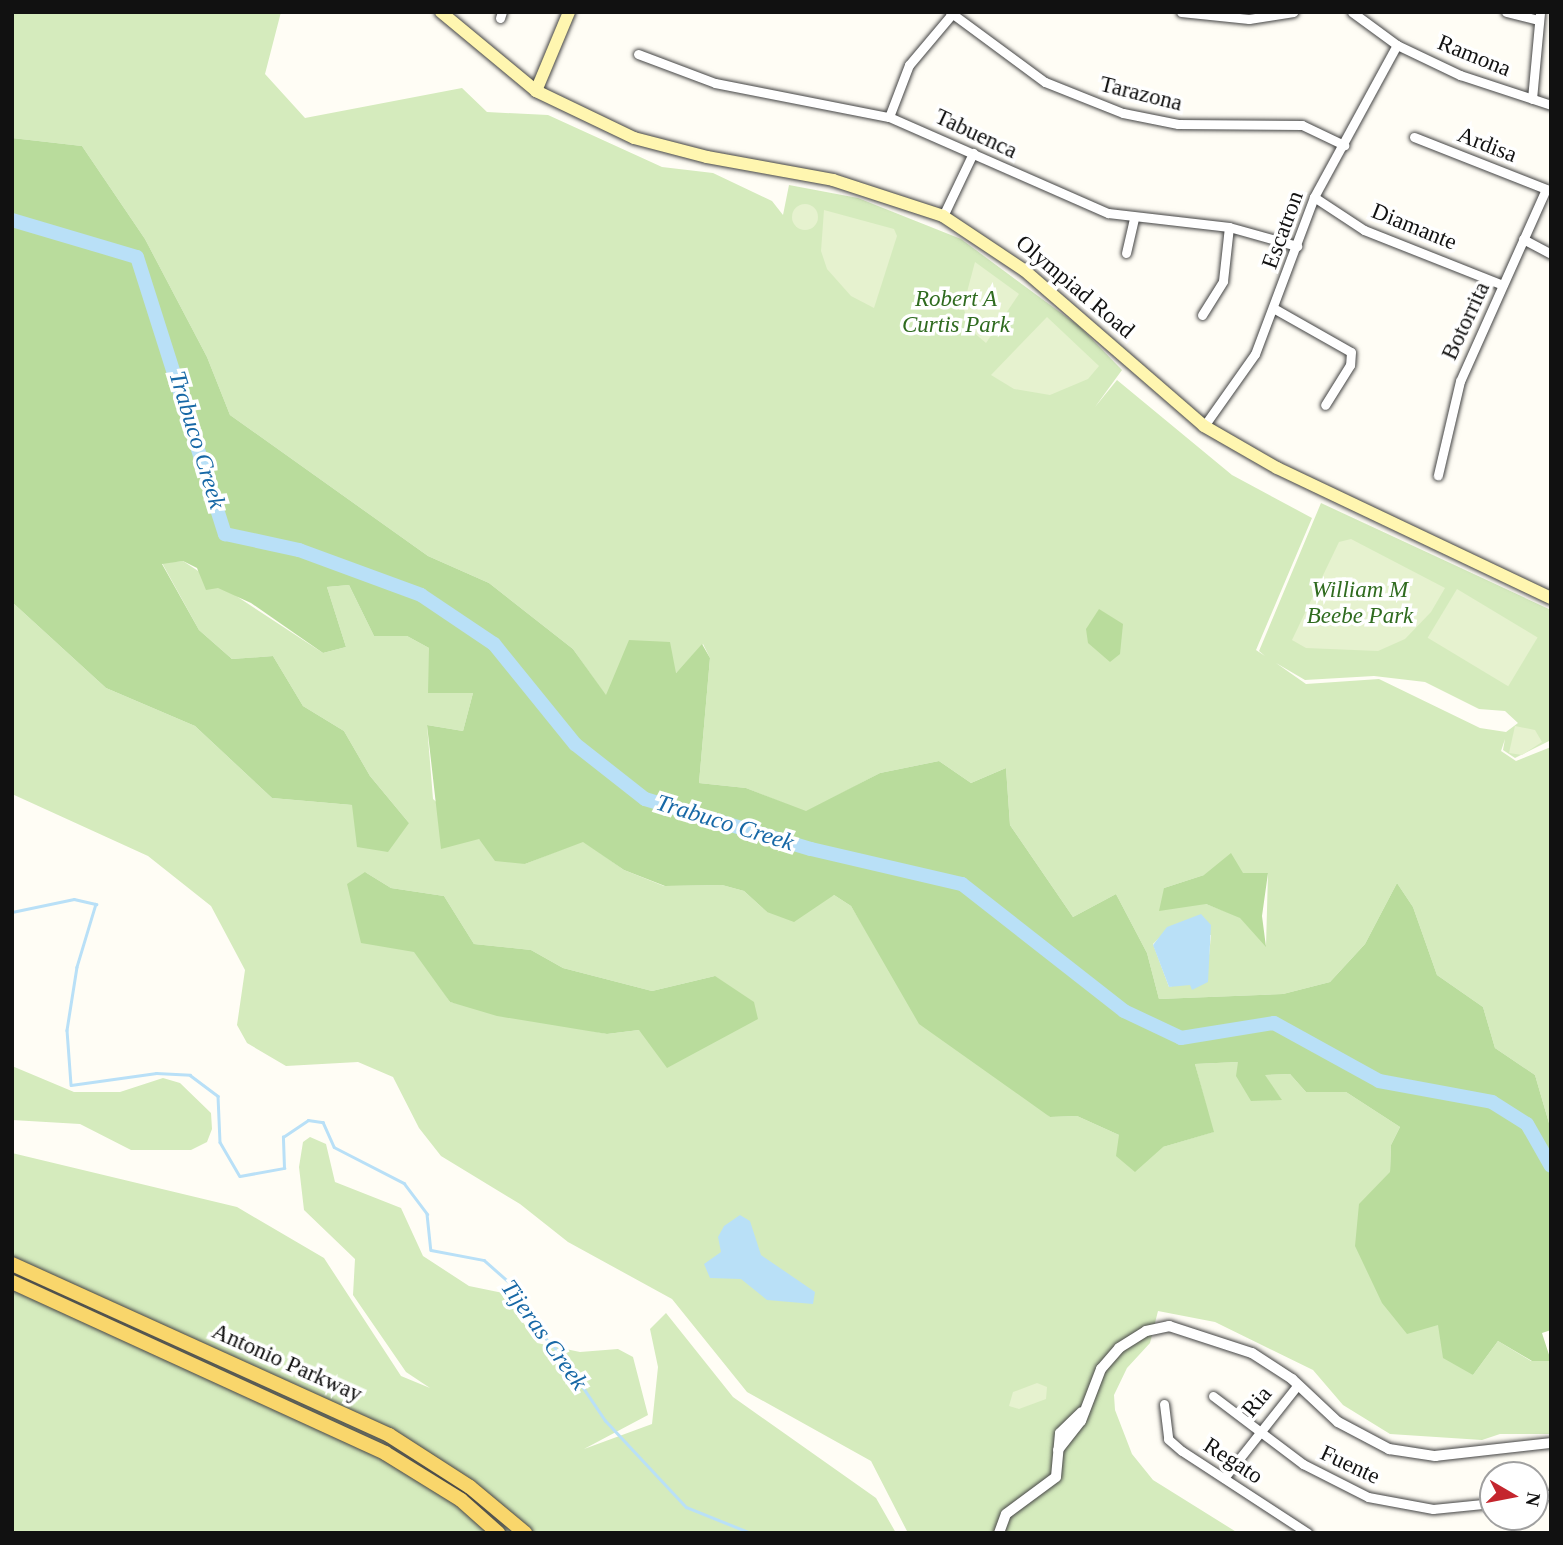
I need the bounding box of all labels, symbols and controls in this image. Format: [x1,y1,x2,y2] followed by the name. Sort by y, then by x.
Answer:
[1433,29,1515,83] street label: Ramona
[1097,70,1185,118] street label: Tarazona
[930,103,1022,165] street label: Tabuenca
[1453,121,1521,169] street label: Ardisa
[1256,187,1310,273] street label: Escatron
[1367,197,1461,257] street label: Diamante
[1010,229,1140,345] street label: Olympiad Road
[1436,278,1496,364] street label: Botorrita
[902,285,1010,339] park label: Robert A Curtis Park
[162,368,232,512] water label: Trabuco Creek
[1307,576,1413,630] park label: William M Beebe Park
[653,788,797,858] water label: Trabuco Creek
[494,1274,594,1396] water label: Tijeras Creek
[208,1318,366,1408] street label: Antonio Parkway
[1236,1381,1278,1423] street label: Ria
[1198,1432,1268,1490] street label: Regato
[1316,1439,1384,1491] street label: Fuente
[1479,1461,1549,1531] north arrow
[1522,1491,1545,1508] text: N

